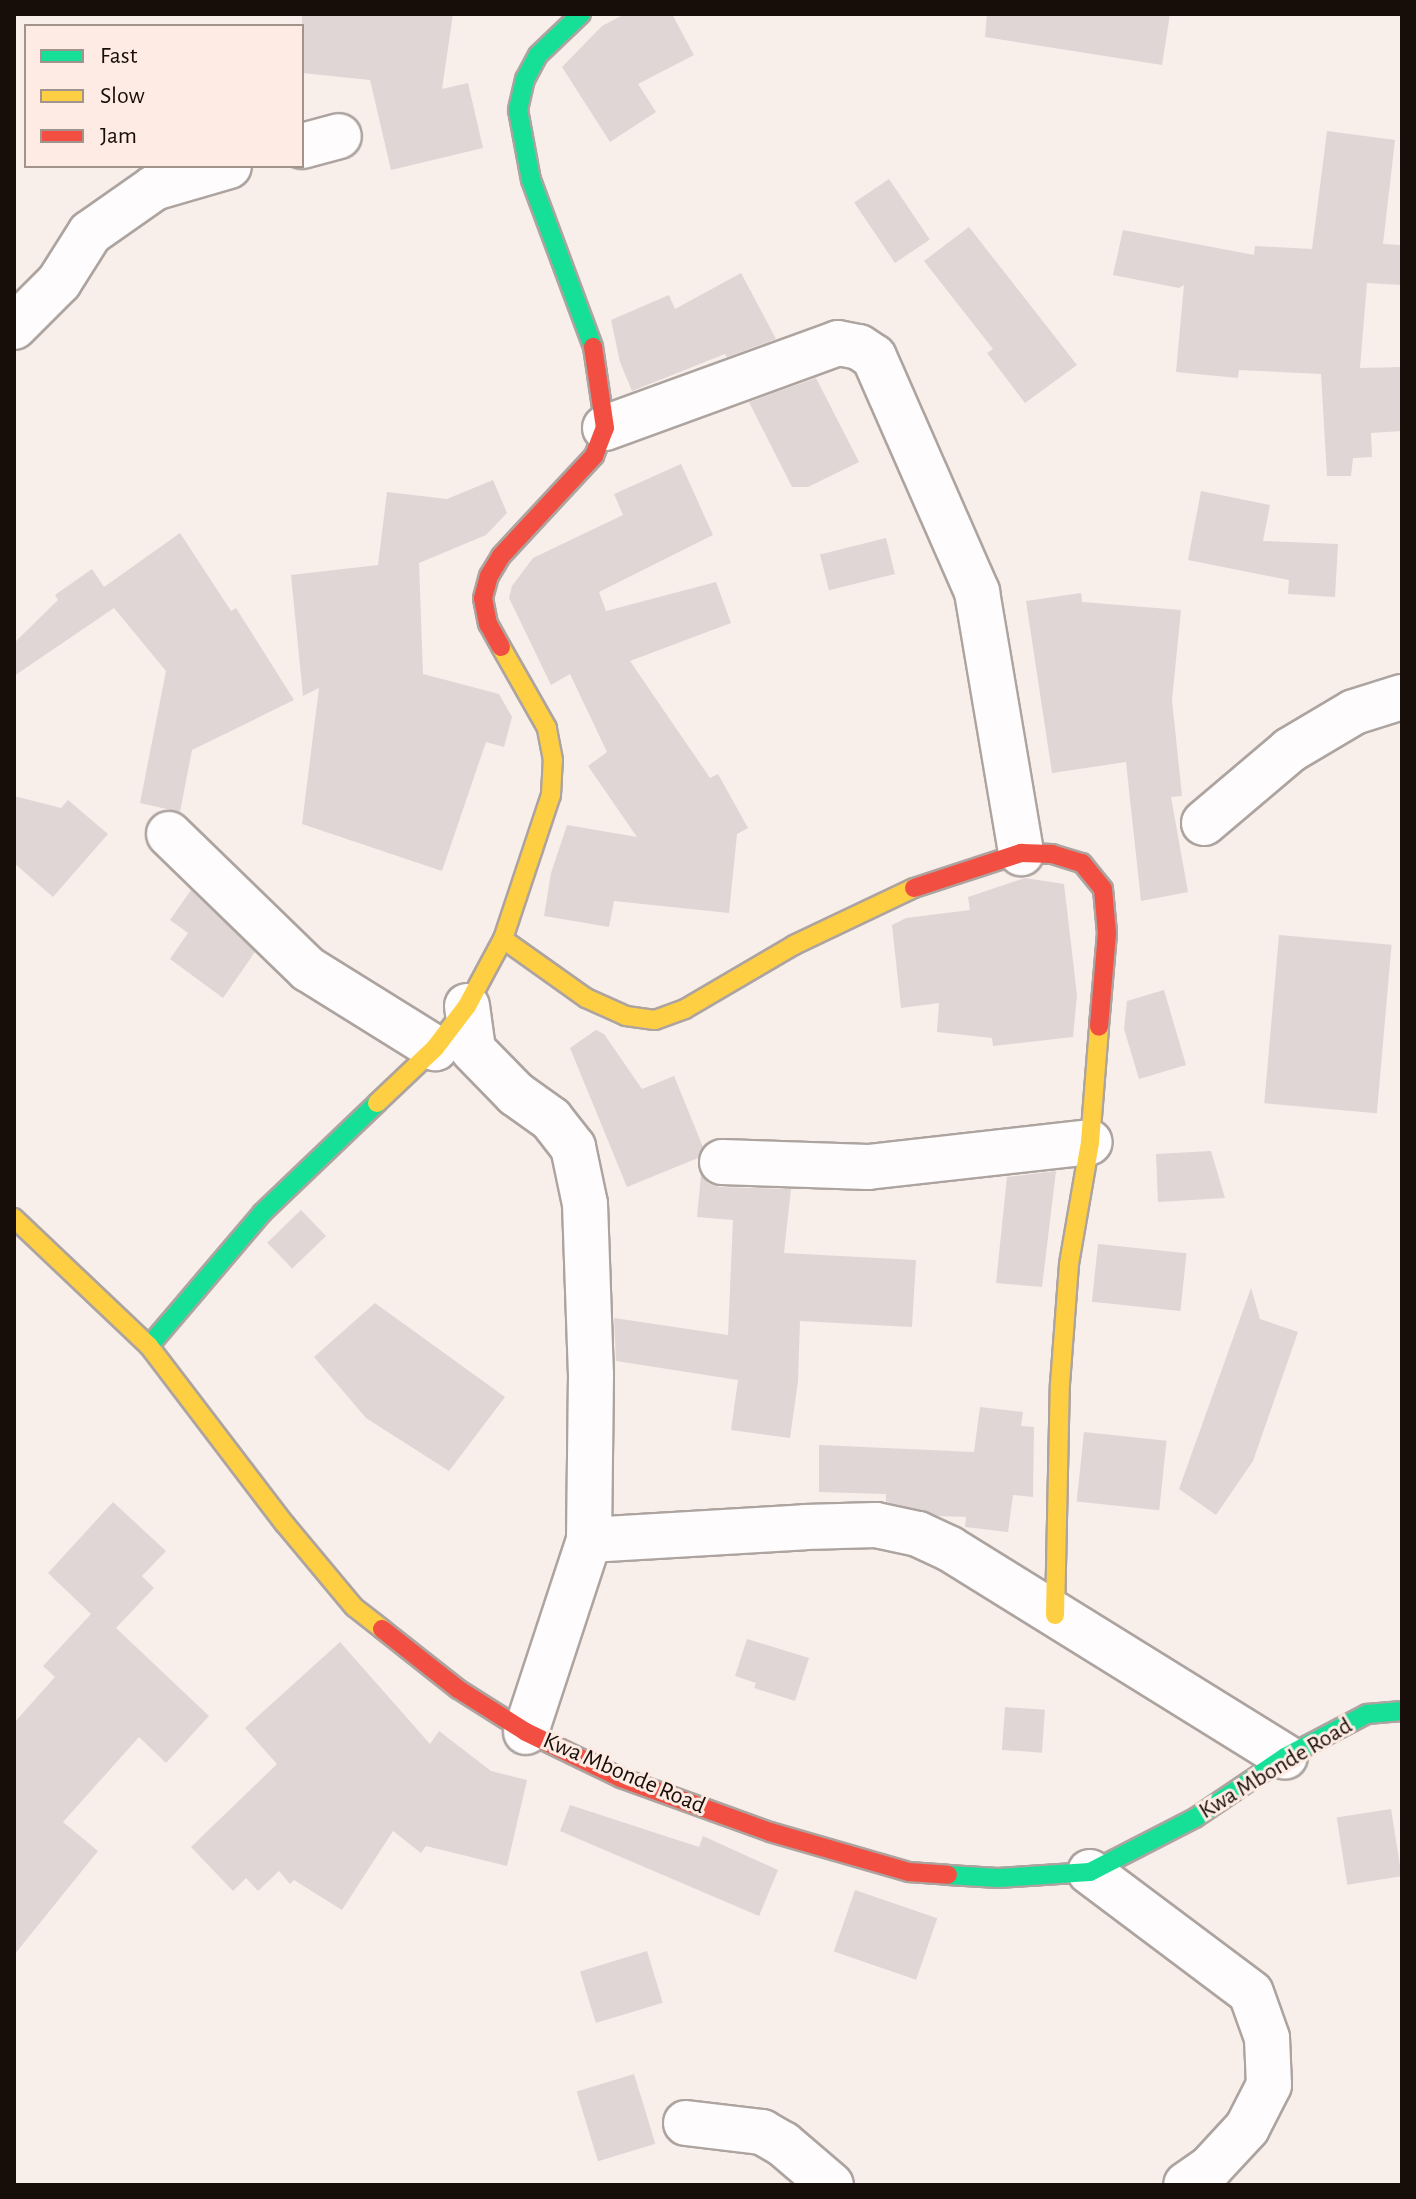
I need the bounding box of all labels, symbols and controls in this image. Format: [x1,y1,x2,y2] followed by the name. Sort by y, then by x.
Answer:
[24,24,304,168] legend
[100,44,137,68] text: Fast
[100,84,145,108] text: Slow
[100,124,137,148] text: Jam
[1194,1712,1358,1826] street label: Kwa Mbonde Road
[538,1727,710,1821] street label: Kwa Mbonde Road

